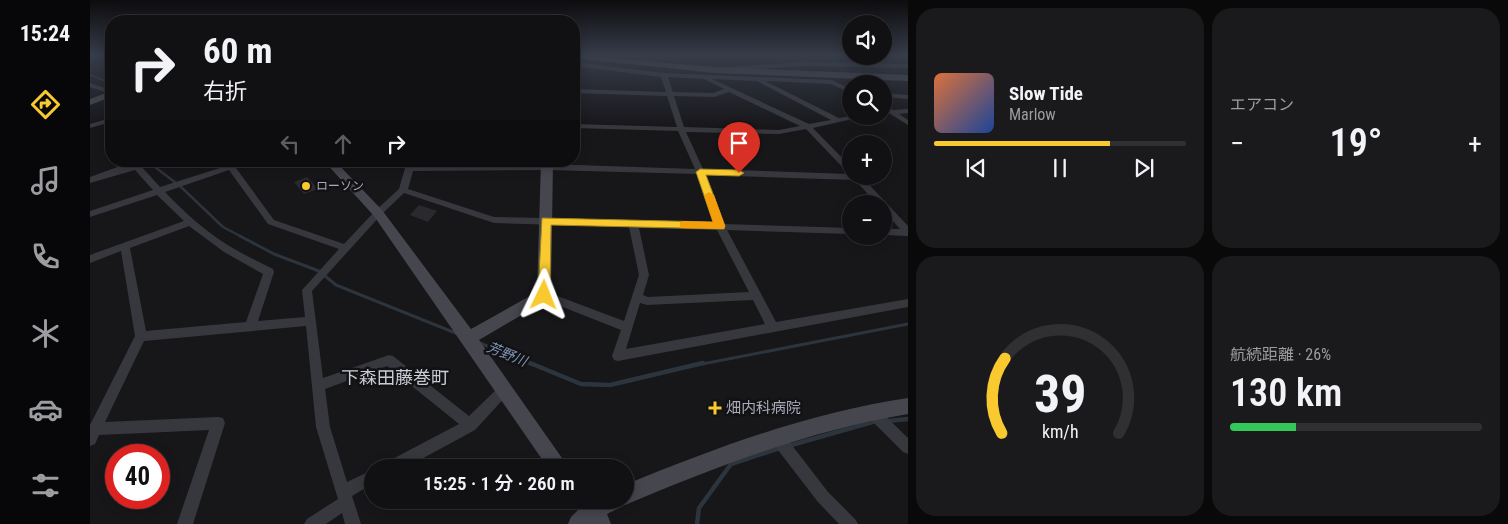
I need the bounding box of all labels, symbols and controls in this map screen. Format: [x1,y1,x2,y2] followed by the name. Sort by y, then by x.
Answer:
[842,15,892,245] map controls
[842,15,892,65] button: sound
[20,21,70,46] text: 15:24
[203,31,272,72] text: 60 m
[120,35,185,100] icon: right
[842,75,892,125] button: search
[203,79,247,104] text: 右折
[1009,82,1083,105] text: Slow Tide
[28,87,63,122] icon: directions
[1230,95,1294,114] text: エアコン
[1009,105,1056,124] text: Marlow
[1330,121,1382,165] text: 19°
[718,122,760,173] pin
[1230,127,1244,160] text: −
[1468,127,1482,160] text: +
[725,129,753,157] icon: arrive
[276,130,304,158] icon: left
[329,130,357,158] icon: ahead
[382,130,410,158] icon: right
[842,135,892,185] button: +
[962,154,990,182] icon: previous
[1046,154,1074,182] icon: pause
[1130,154,1158,182] icon: next
[28,163,63,198] icon: music
[316,179,364,193] place label: ローソン
[300,180,312,192] marker: ローソン
[842,195,892,245] button: −
[28,239,63,274] icon: phone
[517,268,569,320] position arrow
[28,316,63,351] icon: climate
[485,339,531,370] water label: 芳野川
[1230,345,1331,364] text: 航続距離 · 26%
[1034,364,1086,425] text: 39
[341,367,449,388] district label: 下森田藤巻町
[1230,371,1342,415] text: 130 km
[28,392,63,427] icon: car
[726,399,801,417] place label: 畑内科病院
[708,401,722,415] marker: 畑内科病院
[1042,421,1078,442] text: km/h
[105,444,170,509] speed limit sign: 40
[28,468,63,503] icon: filters
[423,472,575,495] text: 15:25 · 1 分 · 260 m

